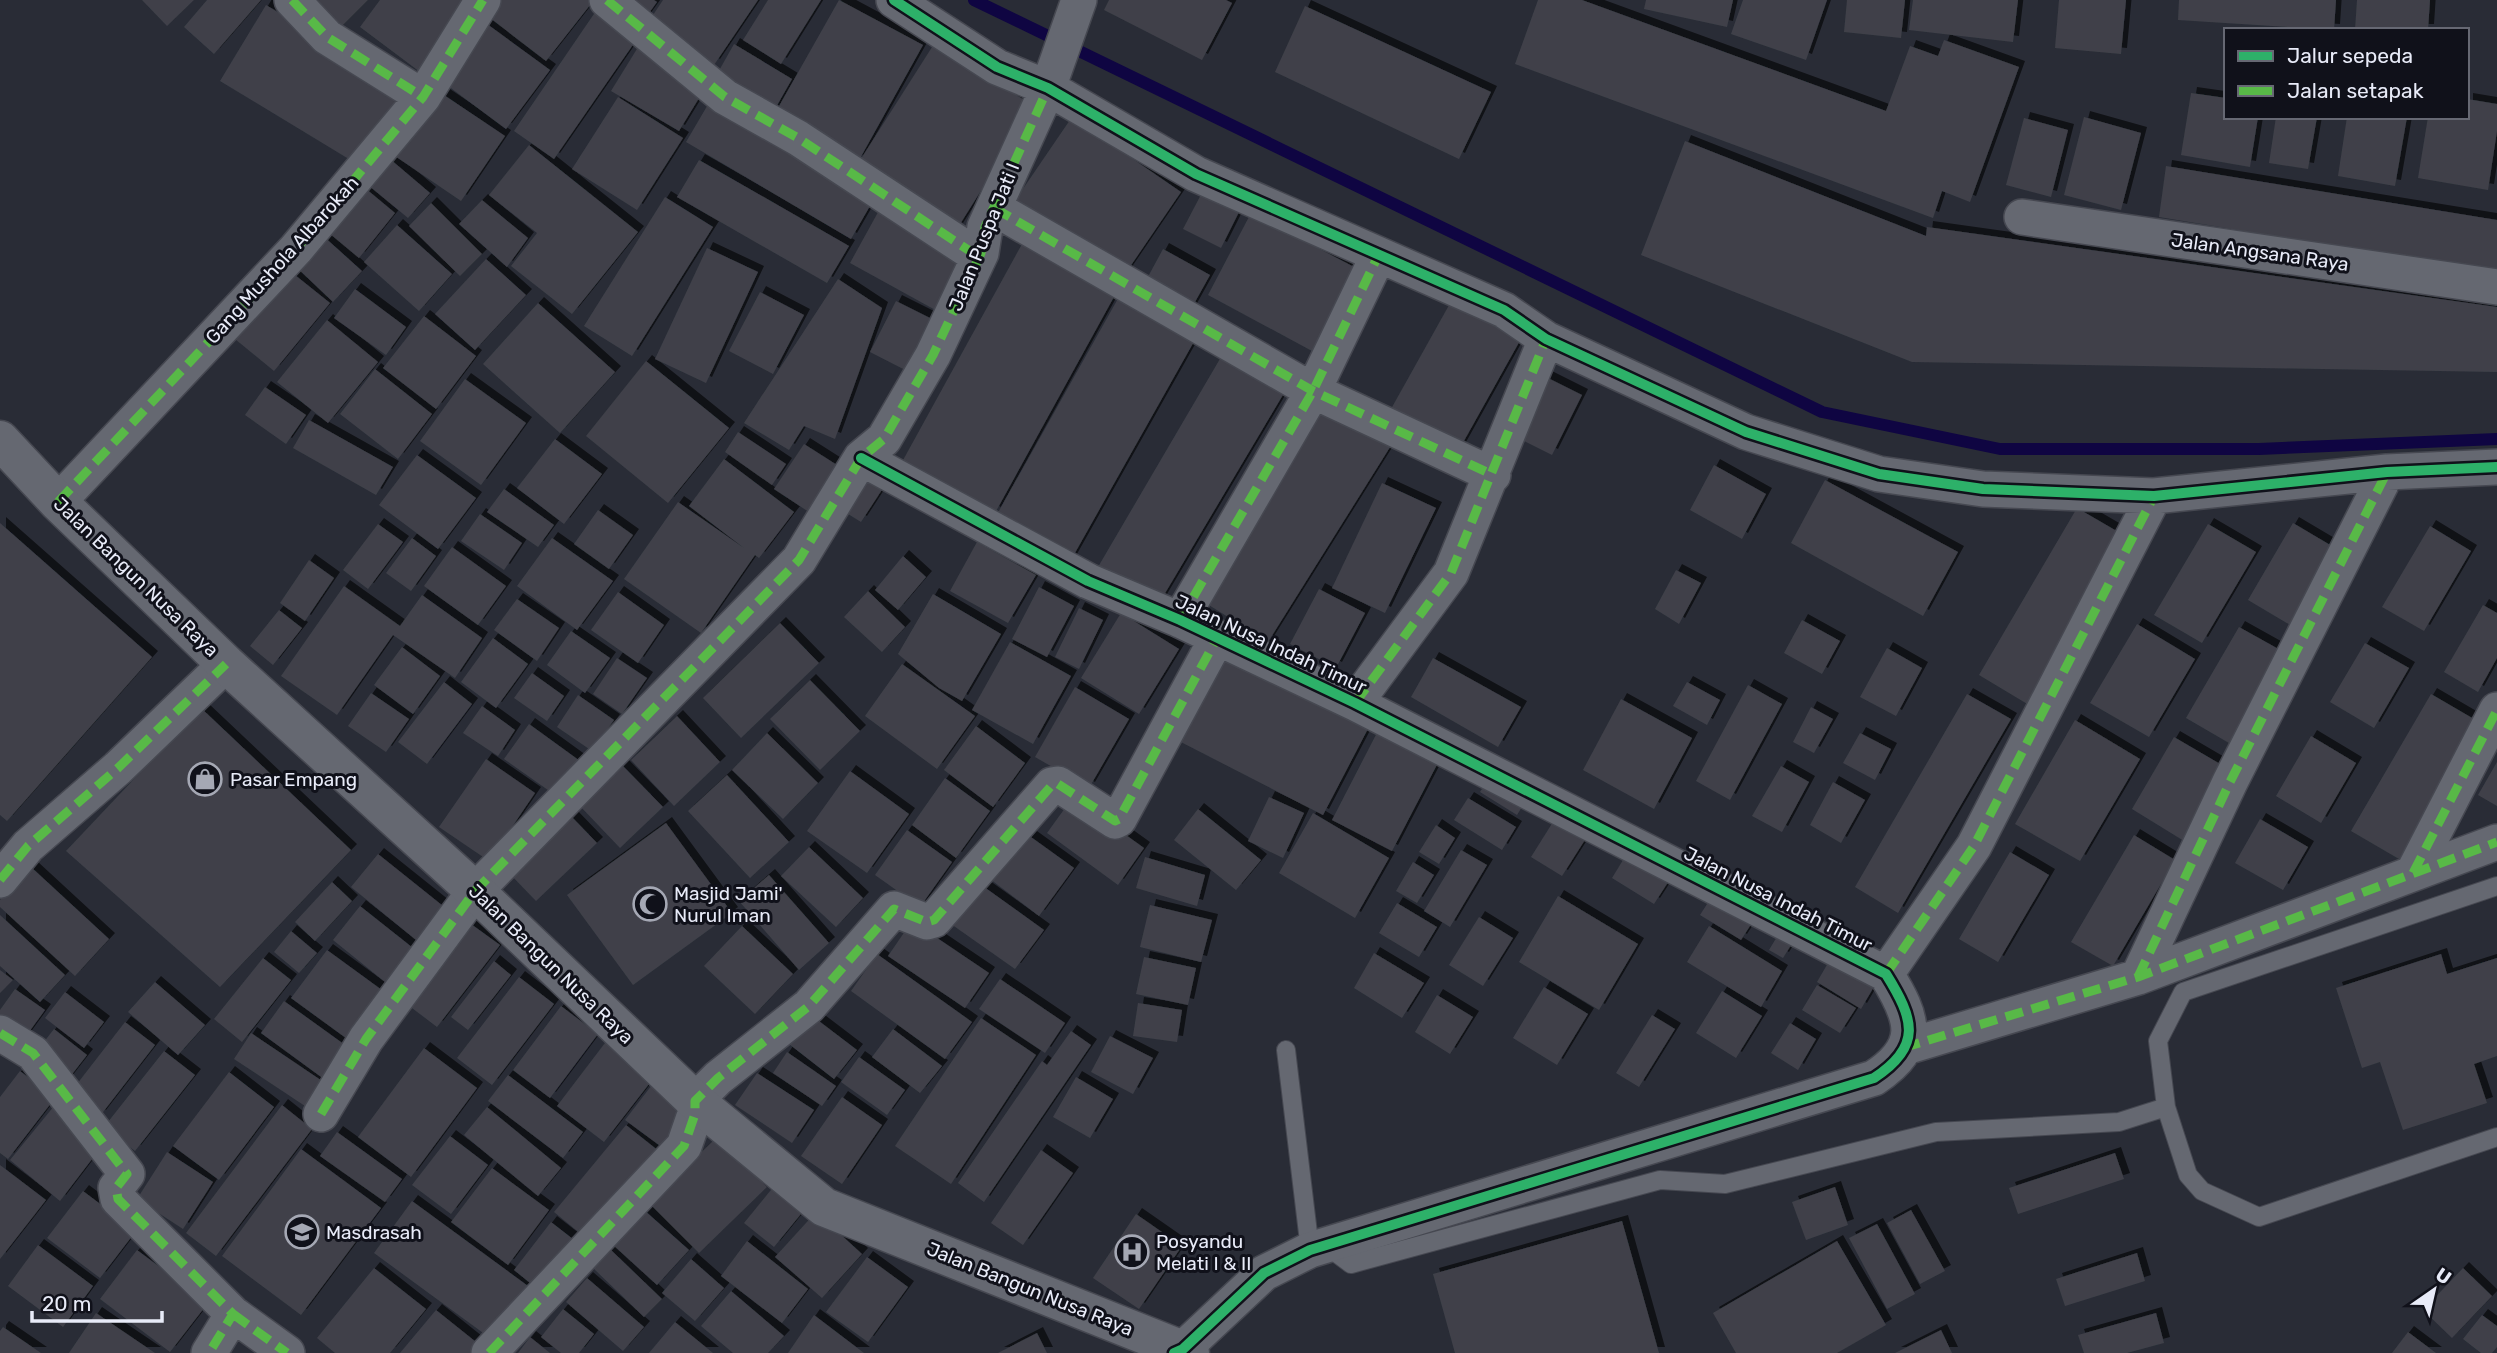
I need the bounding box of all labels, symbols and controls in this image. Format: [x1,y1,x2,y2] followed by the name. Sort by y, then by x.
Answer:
[2224,28,2469,119] legend
[2287,43,2413,68] text: Jalur sepeda
[2287,78,2424,103] text: Jalan setapak
[944,160,1024,314] street label: Jalan Puspa Jati I
[201,171,363,349] street label: Gang Mushola Albarokah
[2170,228,2350,276] street label: Jalan Angsana Raya
[49,492,223,662] street label: Jalan Bangun Nusa Raya
[1172,590,1371,699] street label: Jalan Nusa Indah Timur
[186,760,224,798] shop icon: Pasar Empang
[230,768,357,791] place label: Pasar Empang
[1680,841,1877,957] street label: Jalan Nusa Indah Timur
[464,879,638,1049] street label: Jalan Bangun Nusa Raya
[674,882,783,927] place label: Masjid Jami' Nurul Iman
[631,885,669,923] mosque icon: Masjid Jami' Nurul Iman
[283,1213,321,1251] school or university icon: Masdrasah
[326,1221,422,1244] place label: Masdrasah
[1156,1230,1251,1275] place label: Posyandu Melati I & II
[1113,1233,1151,1271] hospital icon: Posyandu Melati I & II
[924,1237,1136,1341] street label: Jalan Bangun Nusa Raya
[2399,1255,2469,1325] north arrow
[2431,1263,2455,1290] text: U
[32,1280,161,1324] scale bar
[42,1291,91,1316] text: 20 m

